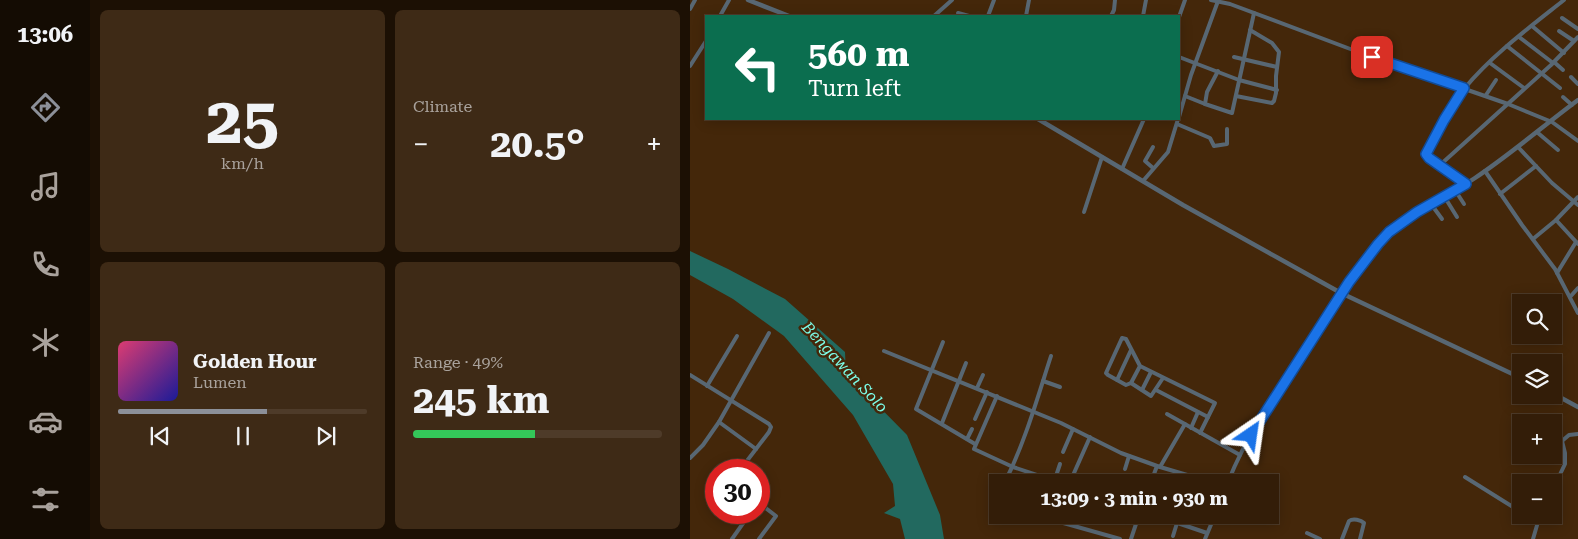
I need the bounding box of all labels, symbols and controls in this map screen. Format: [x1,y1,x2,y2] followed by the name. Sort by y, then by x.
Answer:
[17,22,73,47] text: 13:06
[808,34,909,75] text: 560 m
[725,35,790,100] icon: left
[1351,36,1393,78] pin
[1358,43,1386,71] icon: arrive
[808,76,901,101] text: Turn left
[206,83,279,159] text: 25
[28,90,63,125] icon: directions
[413,97,472,116] text: Climate
[490,122,585,166] text: 20.5°
[413,128,429,161] text: −
[646,128,662,161] text: +
[221,154,264,173] text: km/h
[28,169,63,204] icon: music
[28,247,63,282] icon: phone
[1512,294,1562,524] map controls
[1512,294,1562,344] button: search
[797,317,892,416] water label: Bengawan Solo
[28,325,63,360] icon: climate
[193,350,317,373] text: Golden Hour
[413,353,503,372] text: Range · 49%
[1512,354,1562,404] button: layers
[193,373,247,392] text: Lumen
[413,378,549,422] text: 245 km
[28,404,63,439] icon: car
[1224,408,1276,460] position arrow
[1512,414,1562,464] button: +
[146,422,174,450] icon: previous
[229,422,257,450] icon: pause
[312,422,340,450] icon: next
[705,459,770,524] speed limit sign: 30
[1512,474,1562,524] button: −
[28,482,63,517] icon: filters
[1040,487,1228,510] text: 13:09 · 3 min · 930 m

